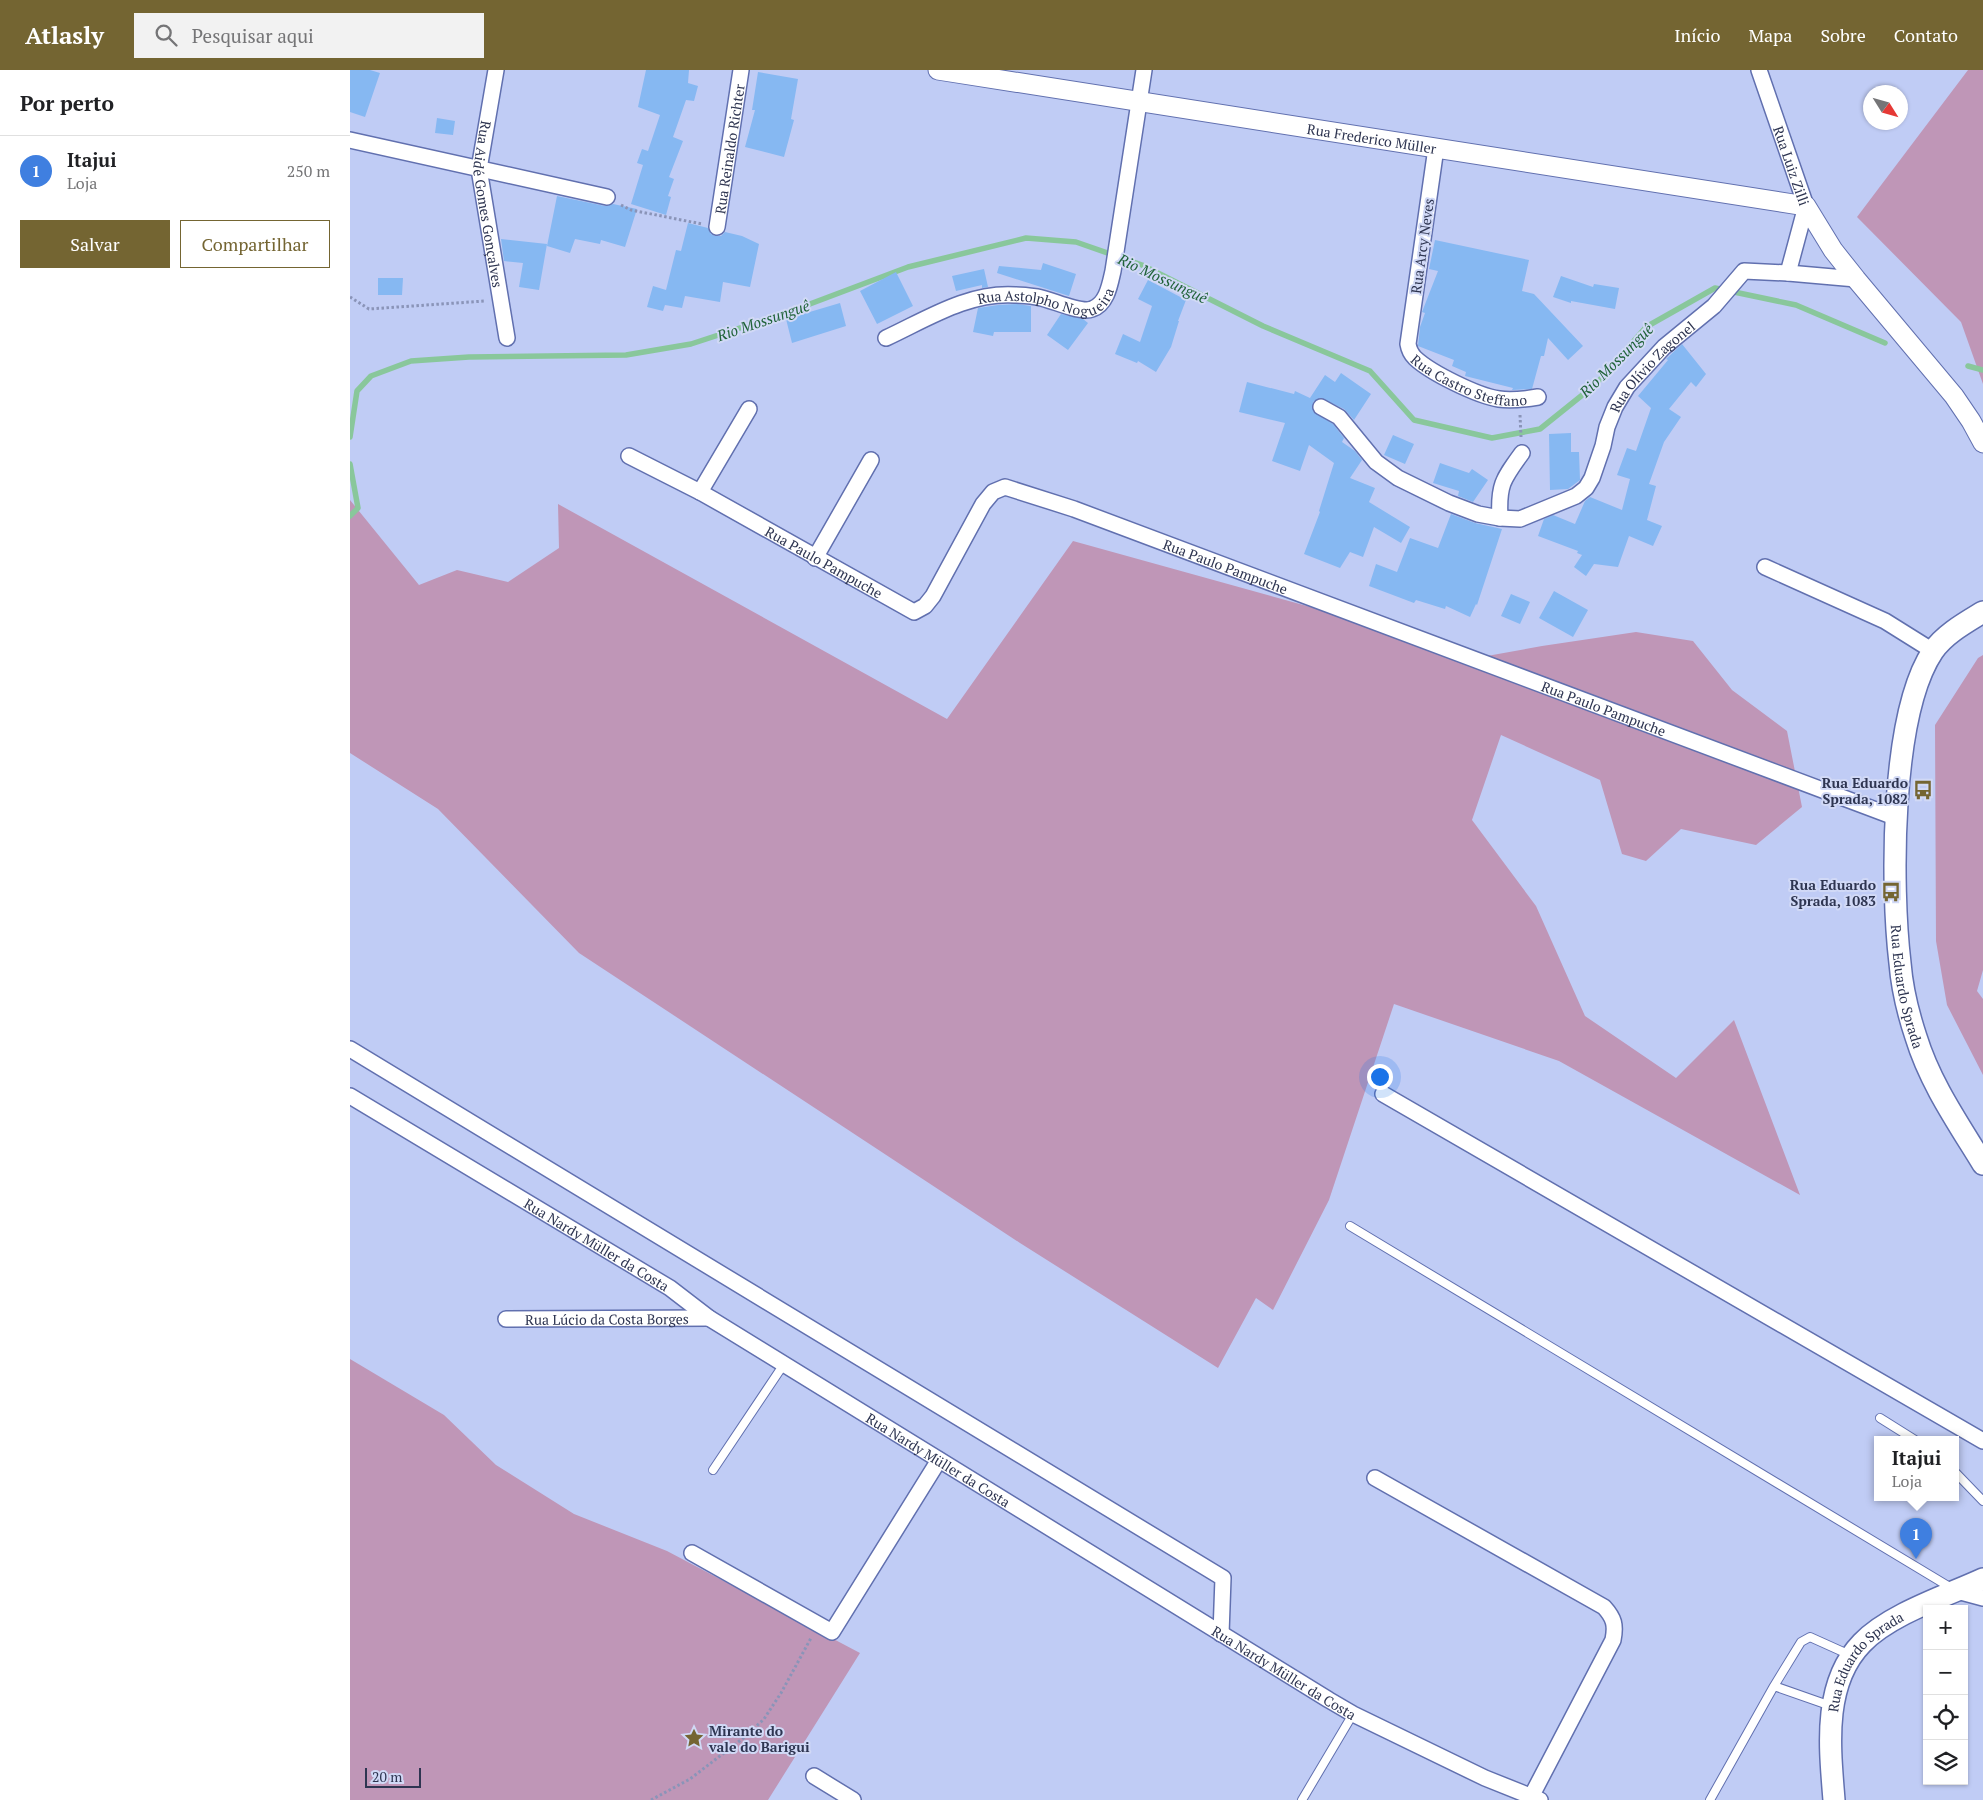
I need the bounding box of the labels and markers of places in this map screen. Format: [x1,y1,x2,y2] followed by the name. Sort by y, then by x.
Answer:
[1822,773,1908,808] place label: Rua Eduardo Sprada, 1082
[1912,779,1934,801] bus stop icon: Rua Eduardo Sprada, 1082
[1790,875,1876,910] place label: Rua Eduardo Sprada, 1083
[1880,881,1902,903] bus stop icon: Rua Eduardo Sprada, 1083
[1900,1518,1932,1559] pin: 1
[708,1721,810,1756] place label: Mirante do vale do Barigui
[683,1727,705,1749] place icon: Mirante do vale do Barigui

